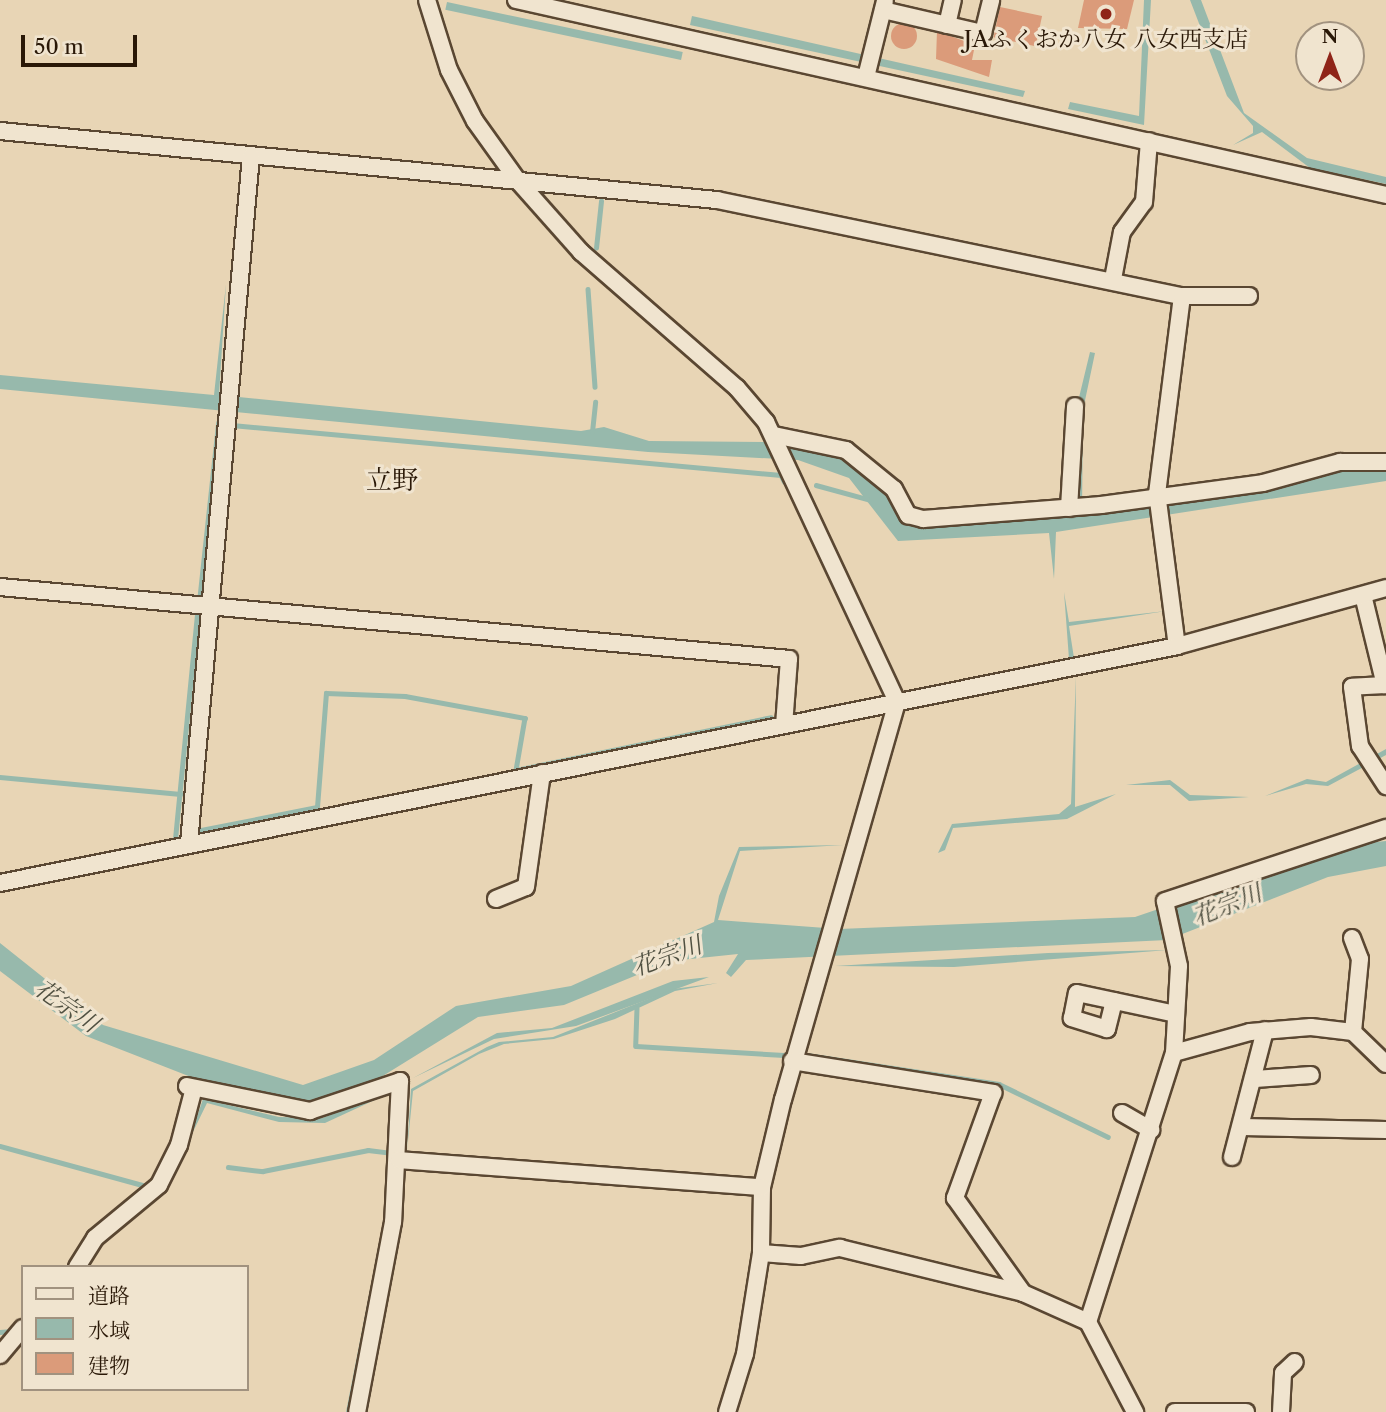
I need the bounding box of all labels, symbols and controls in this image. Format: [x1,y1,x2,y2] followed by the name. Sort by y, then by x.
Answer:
[1098,6,1114,22] marker: JAふくおか八女 八女西支店
[24,21,140,65] scale bar
[1295,21,1365,91] north arrow
[964,25,1248,53] place label: JAふくおか八女 八女西支店
[1322,25,1338,48] text: N
[34,34,84,59] text: 50 m
[366,465,418,497] district label: 立野
[1188,878,1266,932] water label: 花宗川
[628,930,706,982] water label: 花宗川
[29,974,105,1038] water label: 花宗川
[21,1265,248,1391] legend
[88,1283,130,1308] text: 道路
[88,1318,130,1343] text: 水域
[88,1353,130,1378] text: 建物

